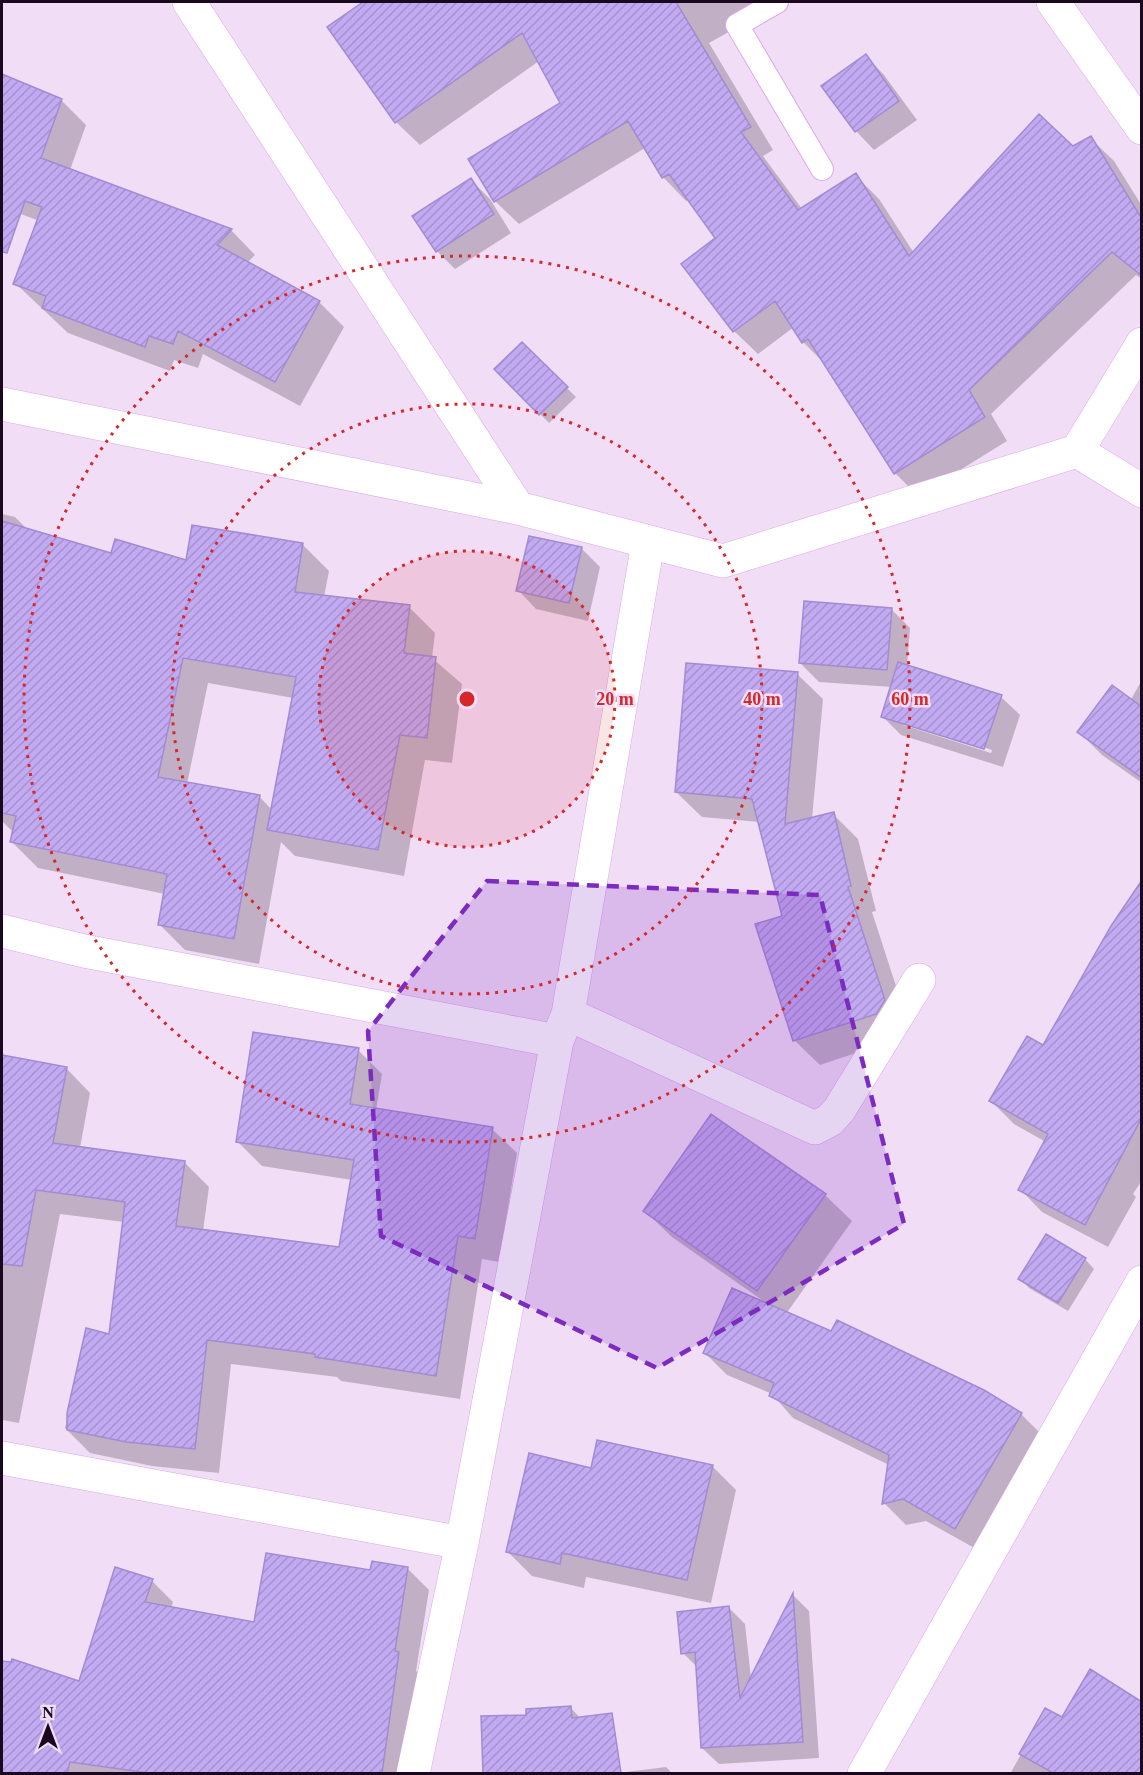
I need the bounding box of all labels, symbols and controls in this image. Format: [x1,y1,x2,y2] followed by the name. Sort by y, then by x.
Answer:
[457,689,477,709] centre of rings
[596,689,634,709] text: 20 m
[743,689,781,709] text: 40 m
[891,689,929,709] text: 60 m
[18,1697,78,1757] north arrow
[42,1704,54,1721] text: N

